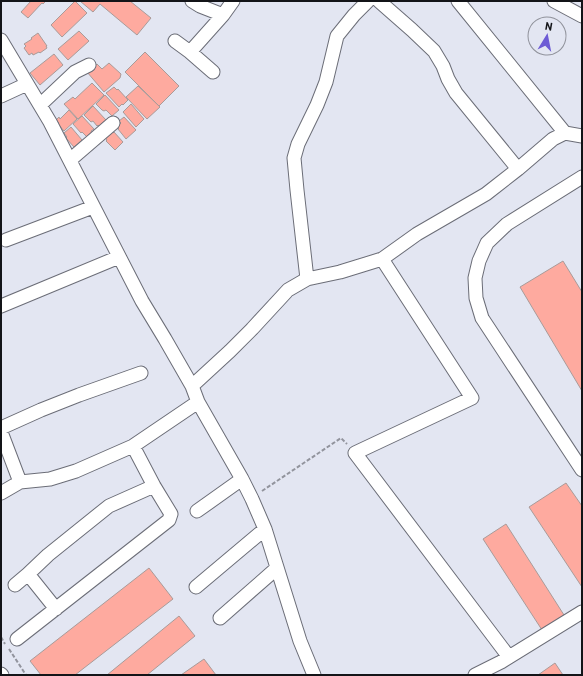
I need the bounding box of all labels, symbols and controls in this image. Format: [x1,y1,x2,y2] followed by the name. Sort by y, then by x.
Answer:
[527,16,567,56] north arrow
[544,19,554,33] text: N

